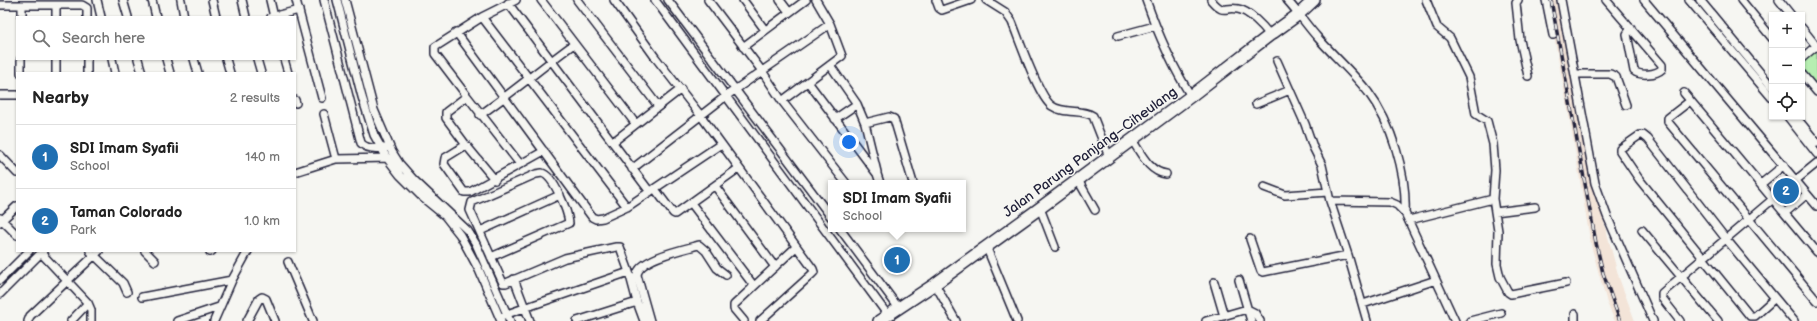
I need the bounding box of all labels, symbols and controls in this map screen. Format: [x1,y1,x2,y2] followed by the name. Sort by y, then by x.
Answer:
[1769,12,1805,120] map controls
[1769,12,1805,48] button: +
[16,16,296,60] search box
[30,27,52,49] icon: search
[62,29,145,48] text: Search here
[1769,48,1805,84] button: −
[1000,83,1180,221] street label: Jalan Parung Panjang–Ciheulang
[1769,84,1805,120] button: locate
[32,88,89,108] text: Nearby
[230,90,280,106] text: 2 results
[839,132,859,152] your location
[70,139,179,158] text: SDI Imam Syafii
[42,149,48,165] text: 1
[245,149,280,165] text: 140 m
[70,158,110,174] text: School
[1773,176,1799,206] pin: 2
[828,180,966,232] popup
[843,189,951,208] text: SDI Imam Syafii
[70,203,182,222] text: Taman Colorado
[843,208,882,224] text: School
[41,213,49,229] text: 2
[244,213,280,229] text: 1.0 km
[70,222,96,238] text: Park
[884,245,910,275] pin: 1

